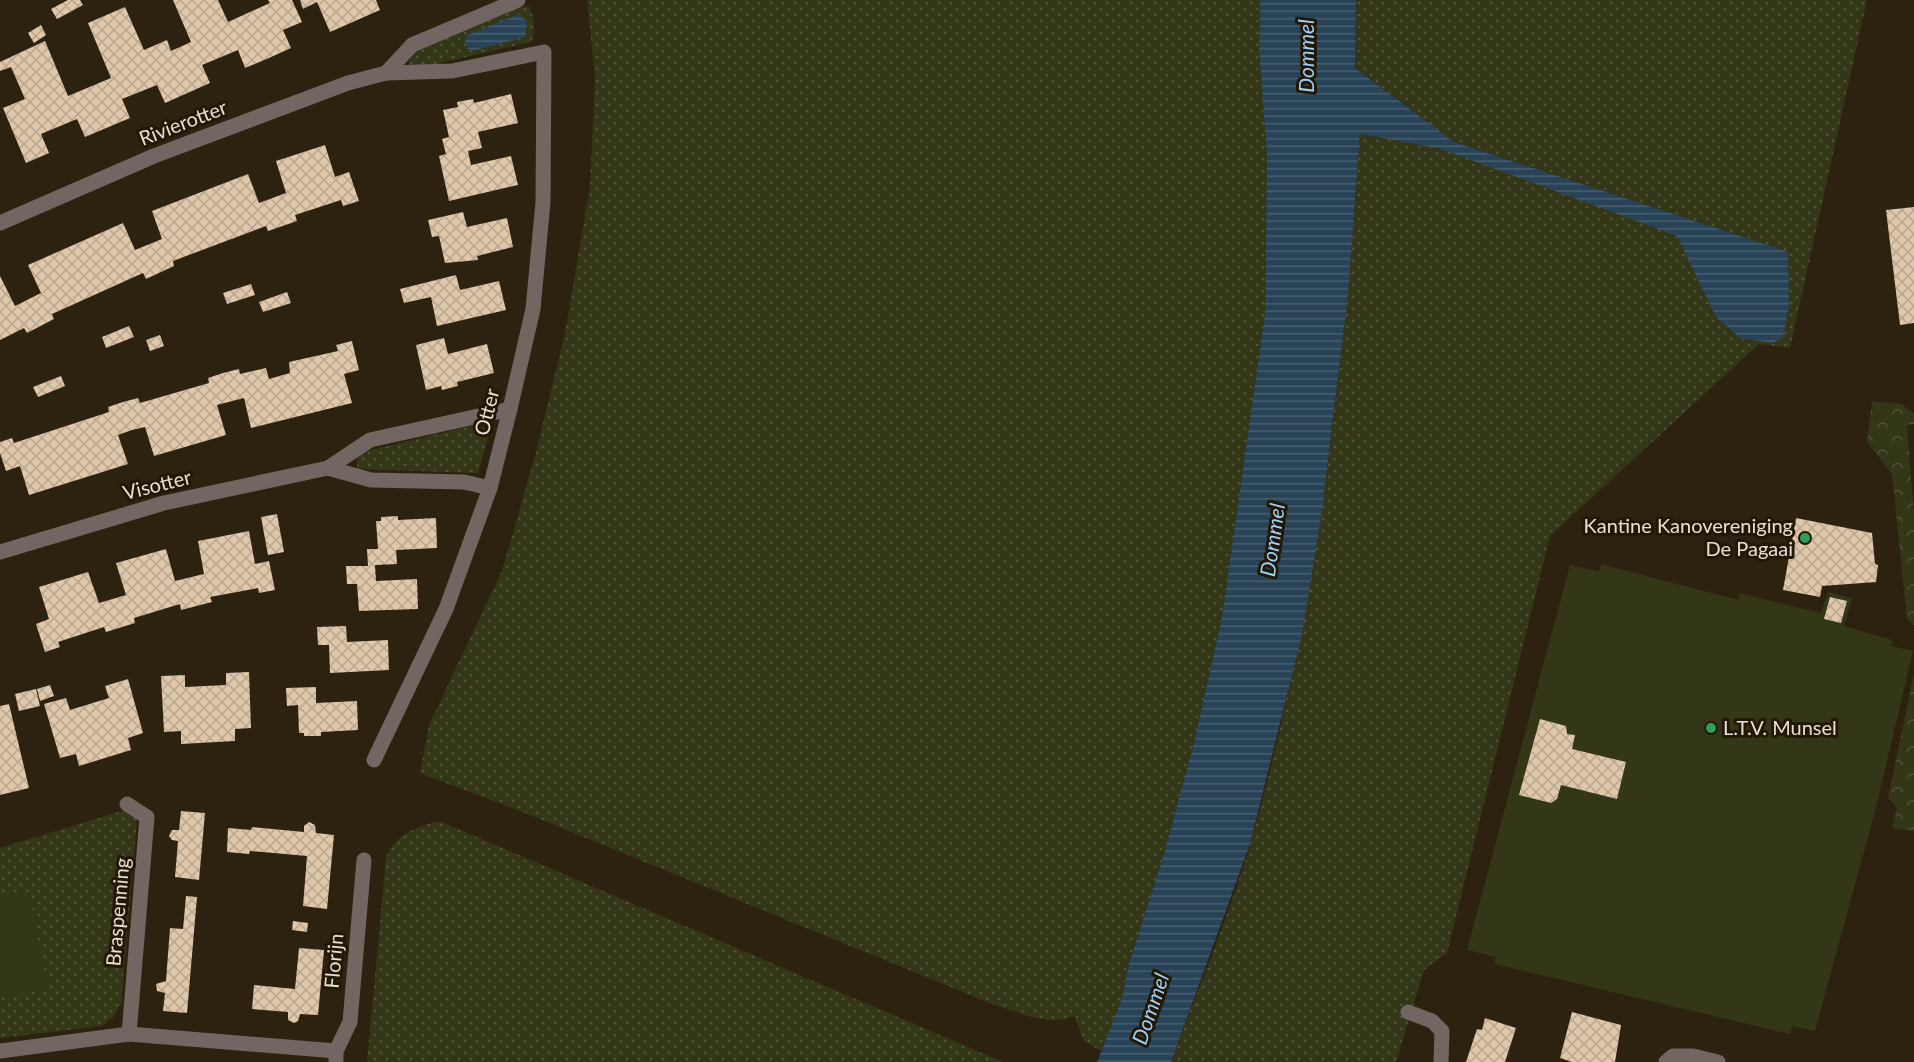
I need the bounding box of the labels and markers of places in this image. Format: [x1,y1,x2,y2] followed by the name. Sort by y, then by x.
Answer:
[1584,513,1793,560] place label: Kantine Kanovereniging De Pagaai
[1798,531,1812,545] marker: Kantine Kanovereniging De Pagaai
[1723,715,1837,739] place label: L.T.V. Munsel
[1704,721,1718,735] marker: L.T.V. Munsel

